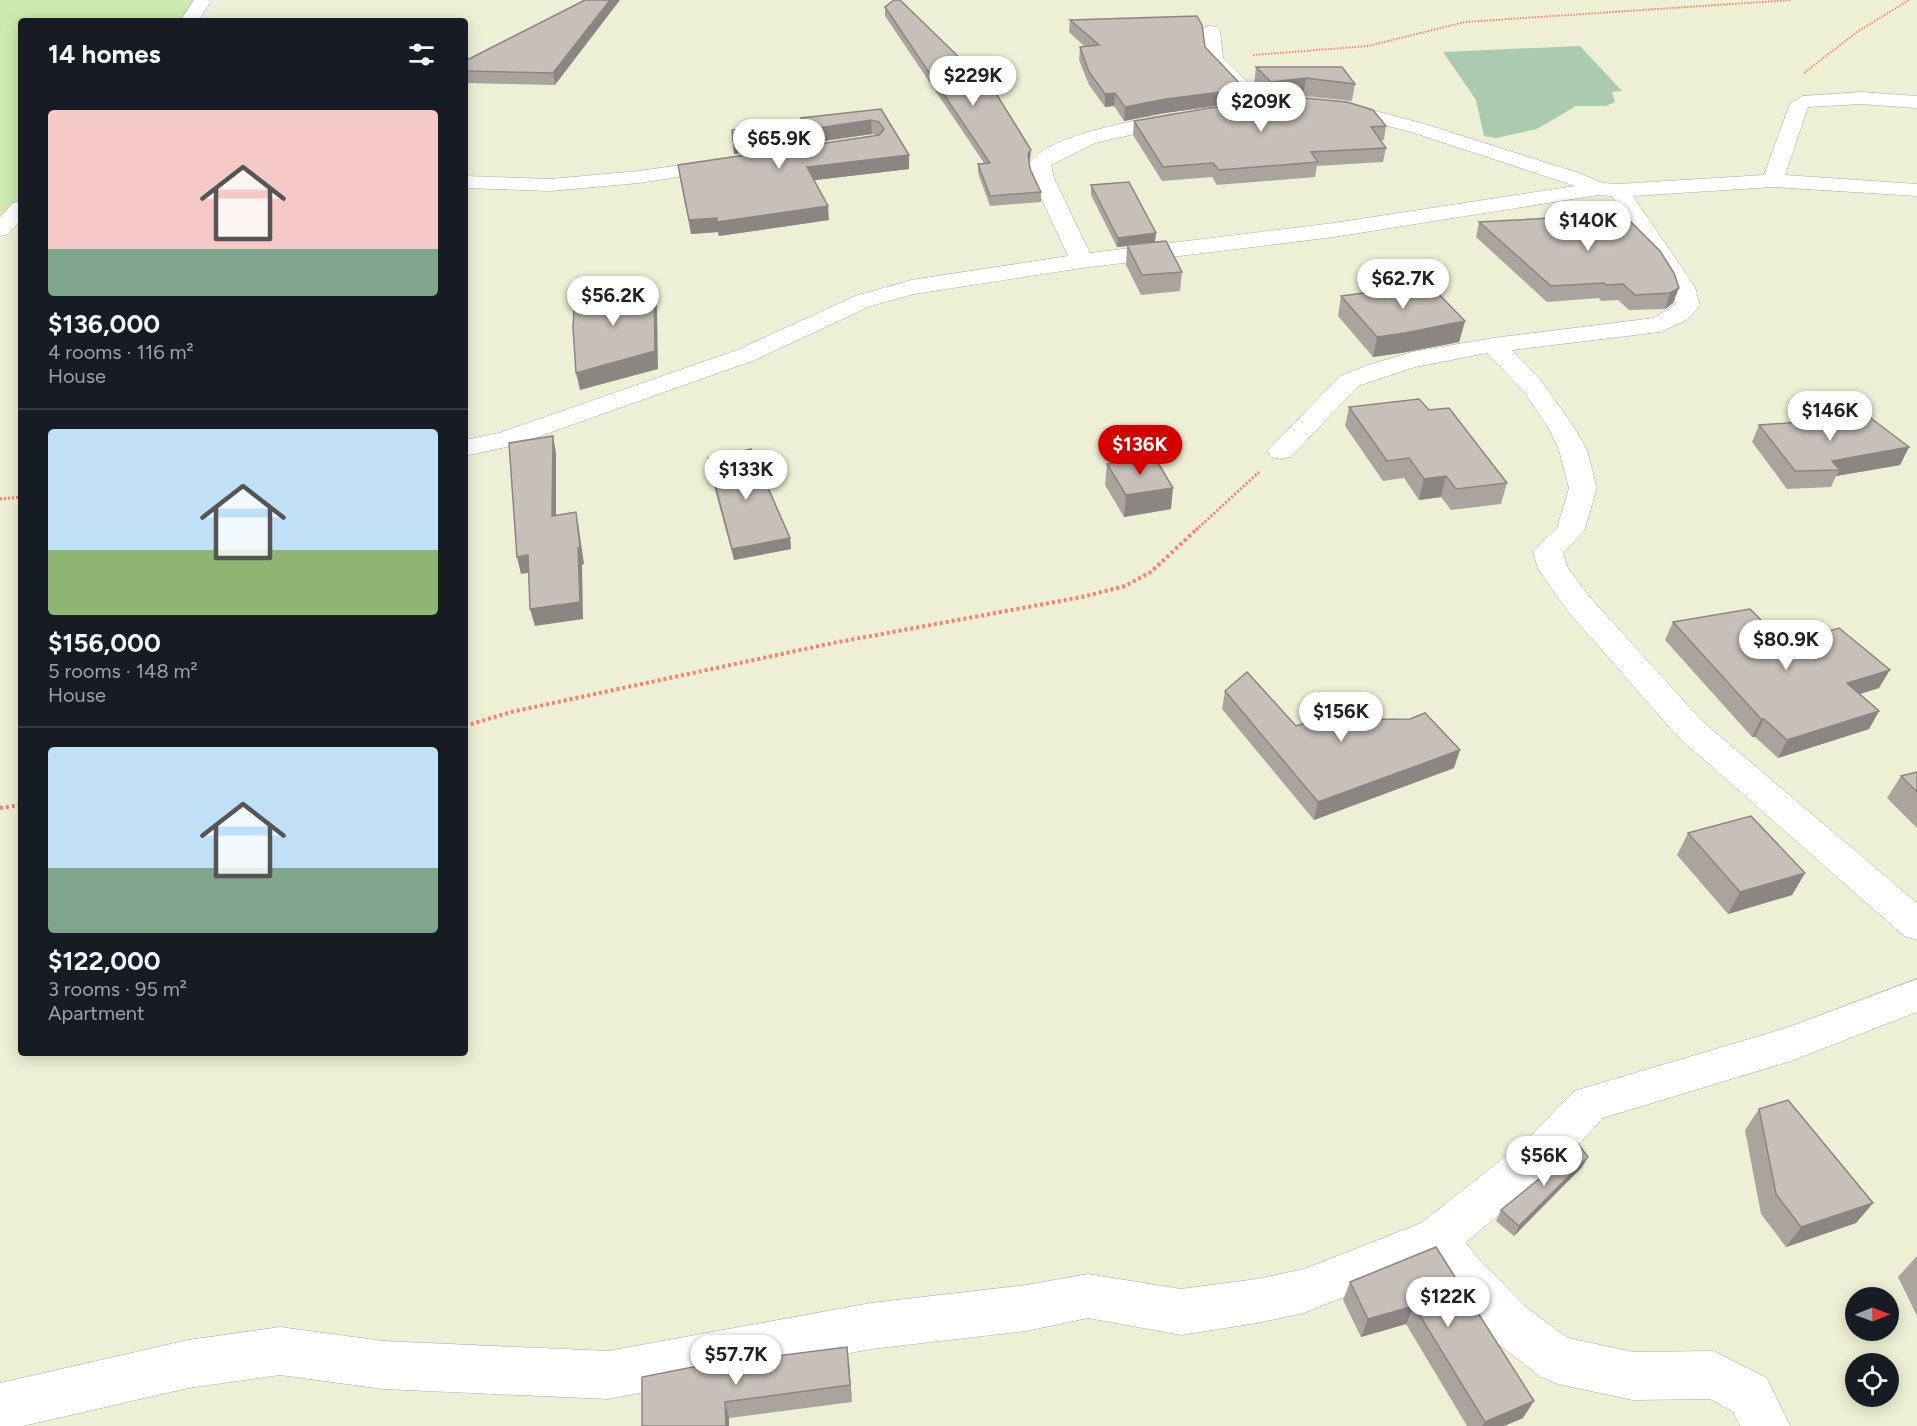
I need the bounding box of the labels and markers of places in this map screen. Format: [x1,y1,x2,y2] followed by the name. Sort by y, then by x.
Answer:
[931,56,1015,107] pin: $229K
[1219,82,1303,133] pin: $209K
[730,119,828,170] pin: $65.9K
[1546,201,1630,252] pin: $140K
[1354,259,1452,310] pin: $62.7K
[564,276,662,327] pin: $56.2K
[1788,391,1872,442] pin: $146K
[1098,425,1182,476] pin: $136K
[704,450,788,501] pin: $133K
[1737,620,1835,671] pin: $80.9K
[1299,692,1383,743] pin: $156K
[1508,1136,1580,1187] pin: $56K
[1406,1277,1490,1328] pin: $122K
[687,1335,785,1386] pin: $57.7K

